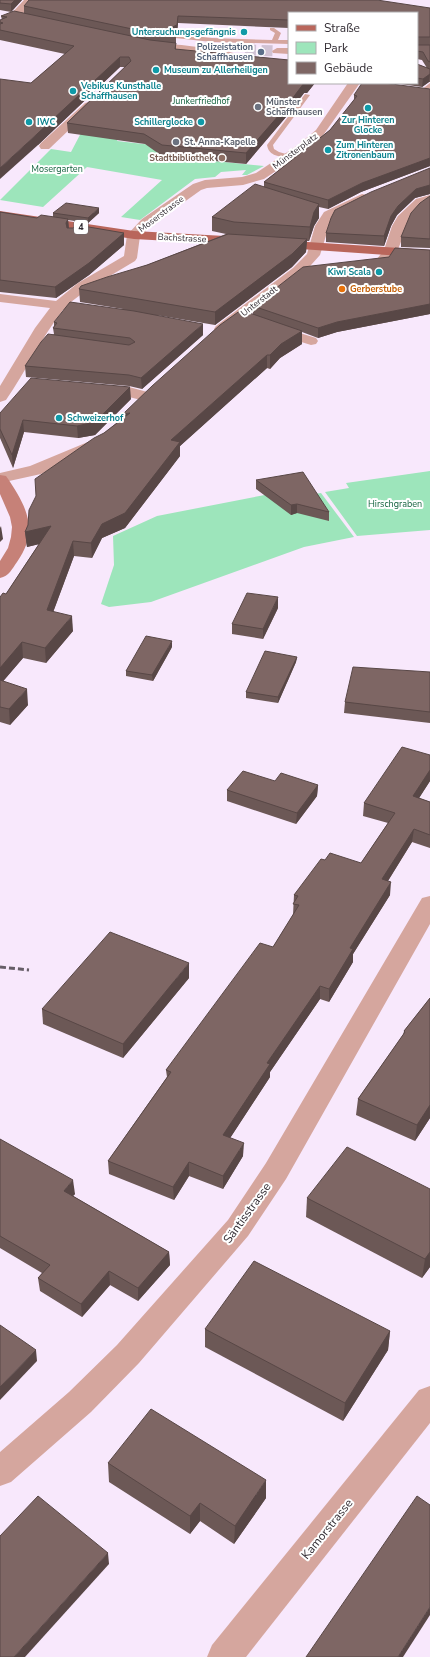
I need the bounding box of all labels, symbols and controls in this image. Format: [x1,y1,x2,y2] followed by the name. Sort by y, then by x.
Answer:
[288,12,418,84] legend
[324,20,360,36] text: Straße
[132,26,237,38] place label: Untersuchungsgefängnis
[239,27,249,37] marker: Untersuchungsgefängnis
[324,40,349,56] text: Park
[197,41,253,63] place label: Polizeistation Schaffhausen
[256,47,266,57] marker: Polizeistation Schaffhausen
[324,60,373,76] text: Gebäude
[164,64,268,76] place label: Museum zu Allerheiligen
[151,65,161,75] marker: Museum zu Allerheiligen
[80,80,161,102] place label: Vebikus Kunsthalle Schaffhausen
[68,86,78,96] marker: Vebikus Kunsthalle Schaffhausen
[171,95,231,107] park label: Junkerfriedhof
[266,96,322,118] place label: Münster Schaffhausen
[253,102,263,112] marker: Münster Schaffhausen
[363,103,373,113] marker: Zur Hinteren Glocke
[342,114,394,136] place label: Zur Hinteren Glocke
[37,116,56,128] place label: IWC
[134,116,193,128] place label: Schillerglocke
[24,117,34,127] marker: IWC
[196,117,206,127] marker: Schillerglocke
[270,130,320,172] street label: Münsterplatz
[184,136,256,148] place label: St. Anna-Kapelle
[171,137,181,147] marker: St. Anna-Kapelle
[336,139,395,161] place label: Zum Hinteren Zitronenbaum
[323,145,333,155] marker: Zum Hinteren Zitronenbaum
[149,152,214,164] place label: Stadtbibliothek
[217,153,227,163] marker: Stadtbibliothek
[31,163,83,175] park label: Mosergarten
[136,193,186,235] street label: Moserstrasse
[74,220,88,234] road number: 4
[157,231,207,245] street label: Bachstrasse
[328,266,371,278] place label: Kiwi Scala
[374,267,384,277] marker: Kiwi Scala
[238,282,280,319] street label: Unterstadt
[350,283,402,295] place label: Gerberstube
[337,284,347,294] marker: Gerberstube
[67,412,124,424] place label: Schweizerhof
[54,413,64,423] marker: Schweizerhof
[368,498,422,510] park label: Hirschgraben
[219,1179,275,1247] street label: Säntisstrasse
[298,1495,356,1563] street label: Kamorstrasse

